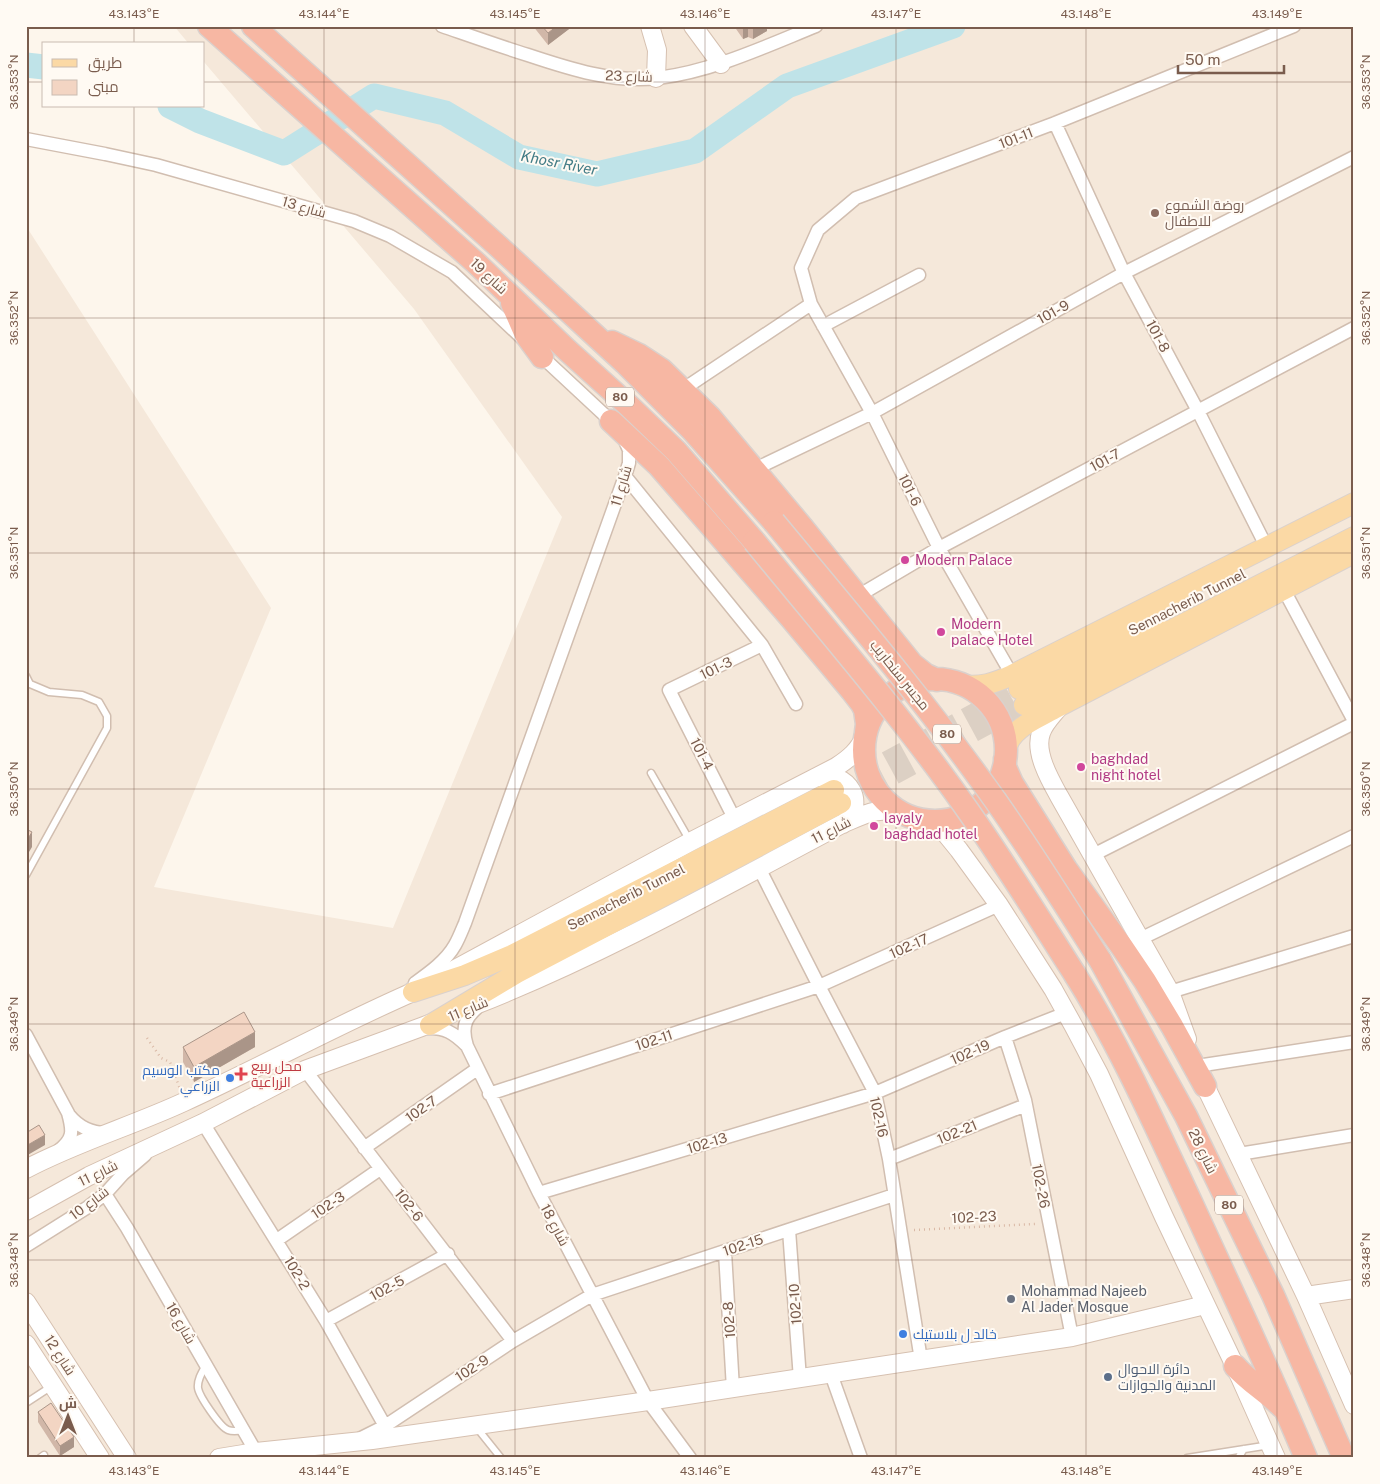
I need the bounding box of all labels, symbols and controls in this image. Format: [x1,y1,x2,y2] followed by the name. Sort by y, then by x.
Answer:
[109,7,159,21] text: 43.143°E
[299,7,349,21] text: 43.144°E
[490,7,540,21] text: 43.145°E
[680,7,730,21] text: 43.146°E
[871,7,921,21] text: 43.147°E
[1060,7,1112,21] text: 43.148°E
[1252,7,1302,21] text: 43.149°E
[42,42,205,108] legend
[1178,42,1284,74] scale bar
[1185,51,1220,68] text: 50 m
[7,54,21,110] text: 36.353°N
[88,54,122,73] text: طريق
[1359,54,1373,110] text: 36.353°N
[605,67,653,86] street label: شارع 23
[88,78,119,97] text: مبنى
[997,124,1035,152] street label: 101-11
[520,147,599,178] water label: Khosr River
[280,193,328,222] street label: شارع 13
[1165,197,1244,230] place label: روضة الشموع للاطفال
[1149,207,1161,219] marker: روضة الشموع للاطفال
[466,255,511,298] street label: شارع 19
[7,291,21,345] text: 36.352°N
[1359,291,1373,345] text: 36.352°N
[1034,297,1072,327] street label: 101-9
[1143,317,1173,355] street label: 101-8
[606,388,634,407] road number: 80
[1087,445,1123,475] street label: 101-7
[607,464,636,509] street label: شارع 11
[895,471,925,509] street label: 101-6
[7,527,21,579] text: 36.351°N
[1359,527,1373,579] text: 36.351°N
[915,552,1012,568] place label: Modern Palace
[899,554,911,566] marker: Modern Palace
[1126,565,1248,639] street label: Sennacherib Tunnel
[951,616,1033,648] place label: Modern palace Hotel
[935,626,947,638] marker: Modern palace Hotel
[867,637,933,713] street label: مجسر سنحاريب
[697,653,735,683] street label: 101-3
[933,724,961,744] road number: 80
[687,735,717,773] street label: 101-4
[1091,751,1161,783] place label: baghdad night hotel
[1075,761,1087,773] marker: baghdad night hotel
[7,762,21,816] text: 36.350°N
[1359,762,1373,816] text: 36.350°N
[884,810,978,842] place label: layaly baghdad hotel
[809,813,854,848] street label: شارع 11
[868,820,880,832] marker: layaly baghdad hotel
[565,860,687,934] street label: Sennacherib Tunnel
[887,930,931,962] street label: 102-17
[446,993,491,1025] street label: شارع 11
[7,997,21,1051] text: 36.349°N
[1359,997,1373,1051] text: 36.349°N
[633,1026,675,1054] street label: 102-11
[948,1036,992,1068] street label: 102-19
[251,1058,302,1090] place label: محل ربيع الزراعية
[142,1062,220,1098] place label: مكتب الوسيم الزراعي
[235,1068,247,1080] marker: محل ربيع الزراعية
[224,1072,236,1084] marker: مكتب الوسيم الزراعي
[402,1092,440,1126] street label: 102-7
[867,1095,891,1139] street label: 102-16
[935,1117,979,1147] street label: 102-21
[1184,1126,1221,1176] street label: شارع 28
[685,1129,729,1157] street label: 102-13
[76,1157,121,1190] street label: شارع 11
[1029,1162,1053,1210] street label: 102-26
[66,1183,112,1224] street label: شارع 10
[391,1186,427,1225] street label: 102-6
[308,1188,348,1222] street label: 102-3
[1215,1196,1243,1214] road number: 80
[536,1201,573,1249] street label: شارع 18
[951,1208,997,1226] street label: 102-23
[721,1231,765,1259] street label: 102-15
[7,1232,21,1288] text: 36.348°N
[1359,1232,1373,1288] text: 36.348°N
[281,1253,313,1293] street label: 102-2
[367,1272,407,1304] street label: 102-5
[786,1283,804,1325] street label: 102-10
[1021,1283,1147,1315] place label: Mohammad Najeeb Al Jader Mosque
[1005,1293,1017,1305] marker: Mohammad Najeeb Al Jader Mosque
[162,1300,199,1347] street label: شارع 16
[720,1301,738,1339] street label: 102-8
[913,1326,997,1343] place label: خالد ل بلاستيك
[897,1328,909,1340] marker: خالد ل بلاستيك
[40,1332,79,1379] street label: شارع 12
[452,1351,492,1385] street label: 102-9
[1118,1361,1216,1393] place label: دائرة الاحوال المدنية والجوازات
[1102,1371,1114,1383] marker: دائرة الاحوال المدنية والجوازات
[42,1392,92,1442] north arrow
[59,1395,77,1412] text: ش
[109,1464,159,1478] text: 43.143°E
[299,1464,349,1478] text: 43.144°E
[490,1464,540,1478] text: 43.145°E
[680,1464,730,1478] text: 43.146°E
[871,1464,921,1478] text: 43.147°E
[1060,1464,1112,1478] text: 43.148°E
[1252,1464,1302,1478] text: 43.149°E

